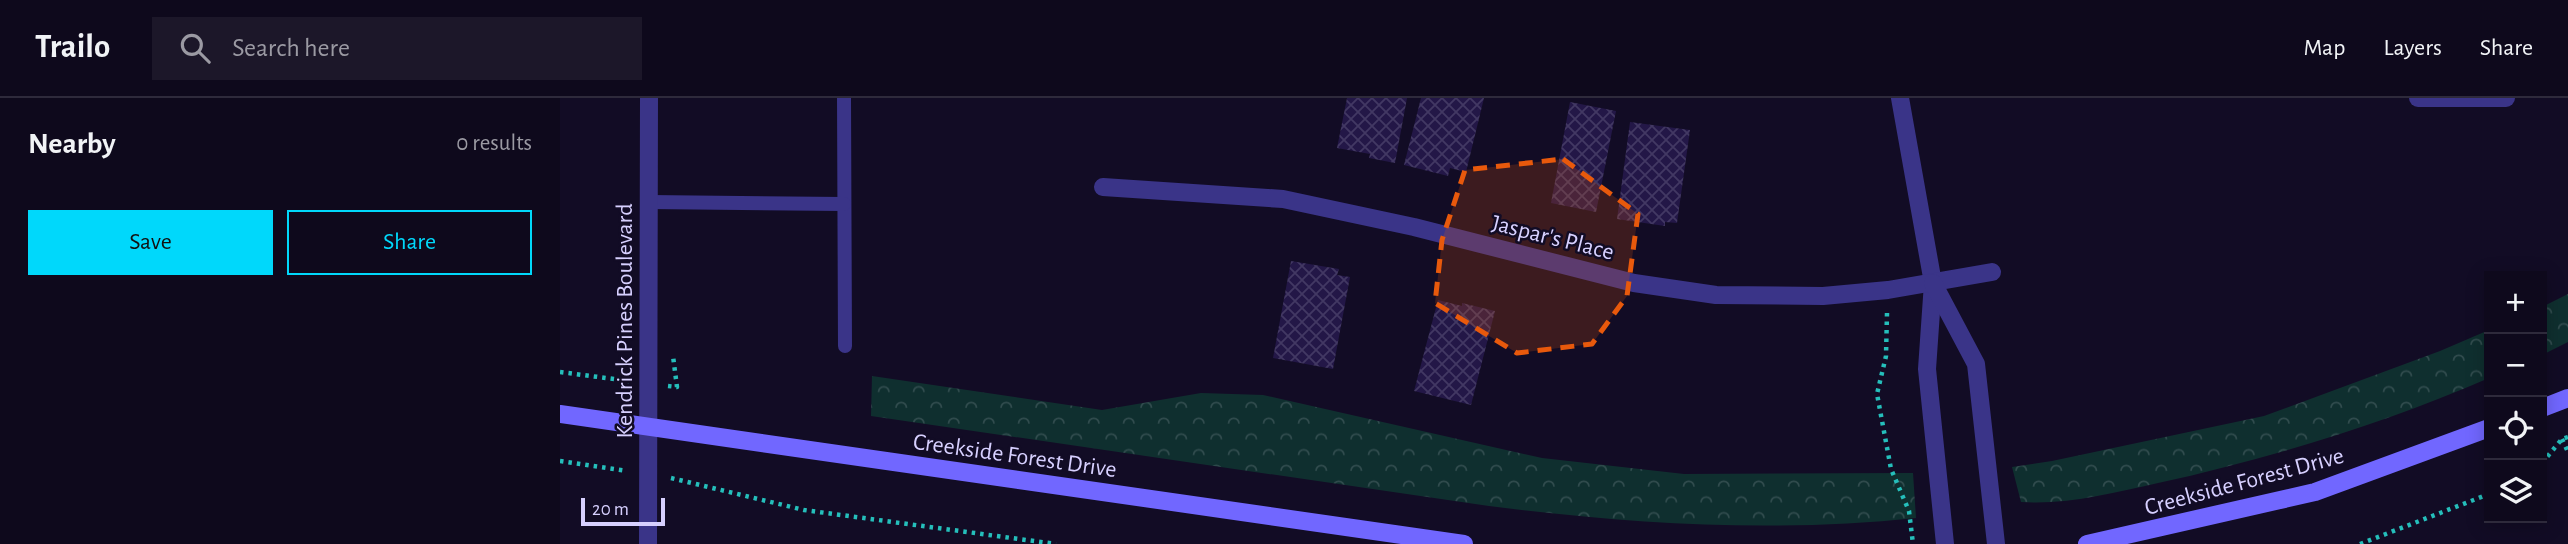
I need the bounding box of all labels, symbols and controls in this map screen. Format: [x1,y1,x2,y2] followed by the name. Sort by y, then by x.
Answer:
[152,17,642,80] search box
[176,29,214,67] icon: search
[35,31,110,64] text: Trailo
[232,35,350,61] text: Search here
[2303,36,2345,60] text: Map
[2383,36,2442,60] text: Layers
[2480,36,2533,60] text: Share
[28,129,116,159] text: Nearby
[456,132,532,155] text: 0 results
[613,203,637,439] street label: Kendrick Pines Boulevard
[28,210,273,275] button: Save
[287,210,532,275] button: Share
[1489,211,1616,265] street label: Jaspar's Place
[2484,271,2547,523] map controls
[2484,271,2547,334] button: +
[2484,334,2547,397] button: −
[2484,397,2547,460] button: locate
[912,430,1118,482] street label: Creekside Forest Drive
[2142,444,2346,520] street label: Creekside Forest Drive
[2484,460,2547,523] button: layers
[581,495,665,527] scale bar
[592,500,629,519] text: 20 m

